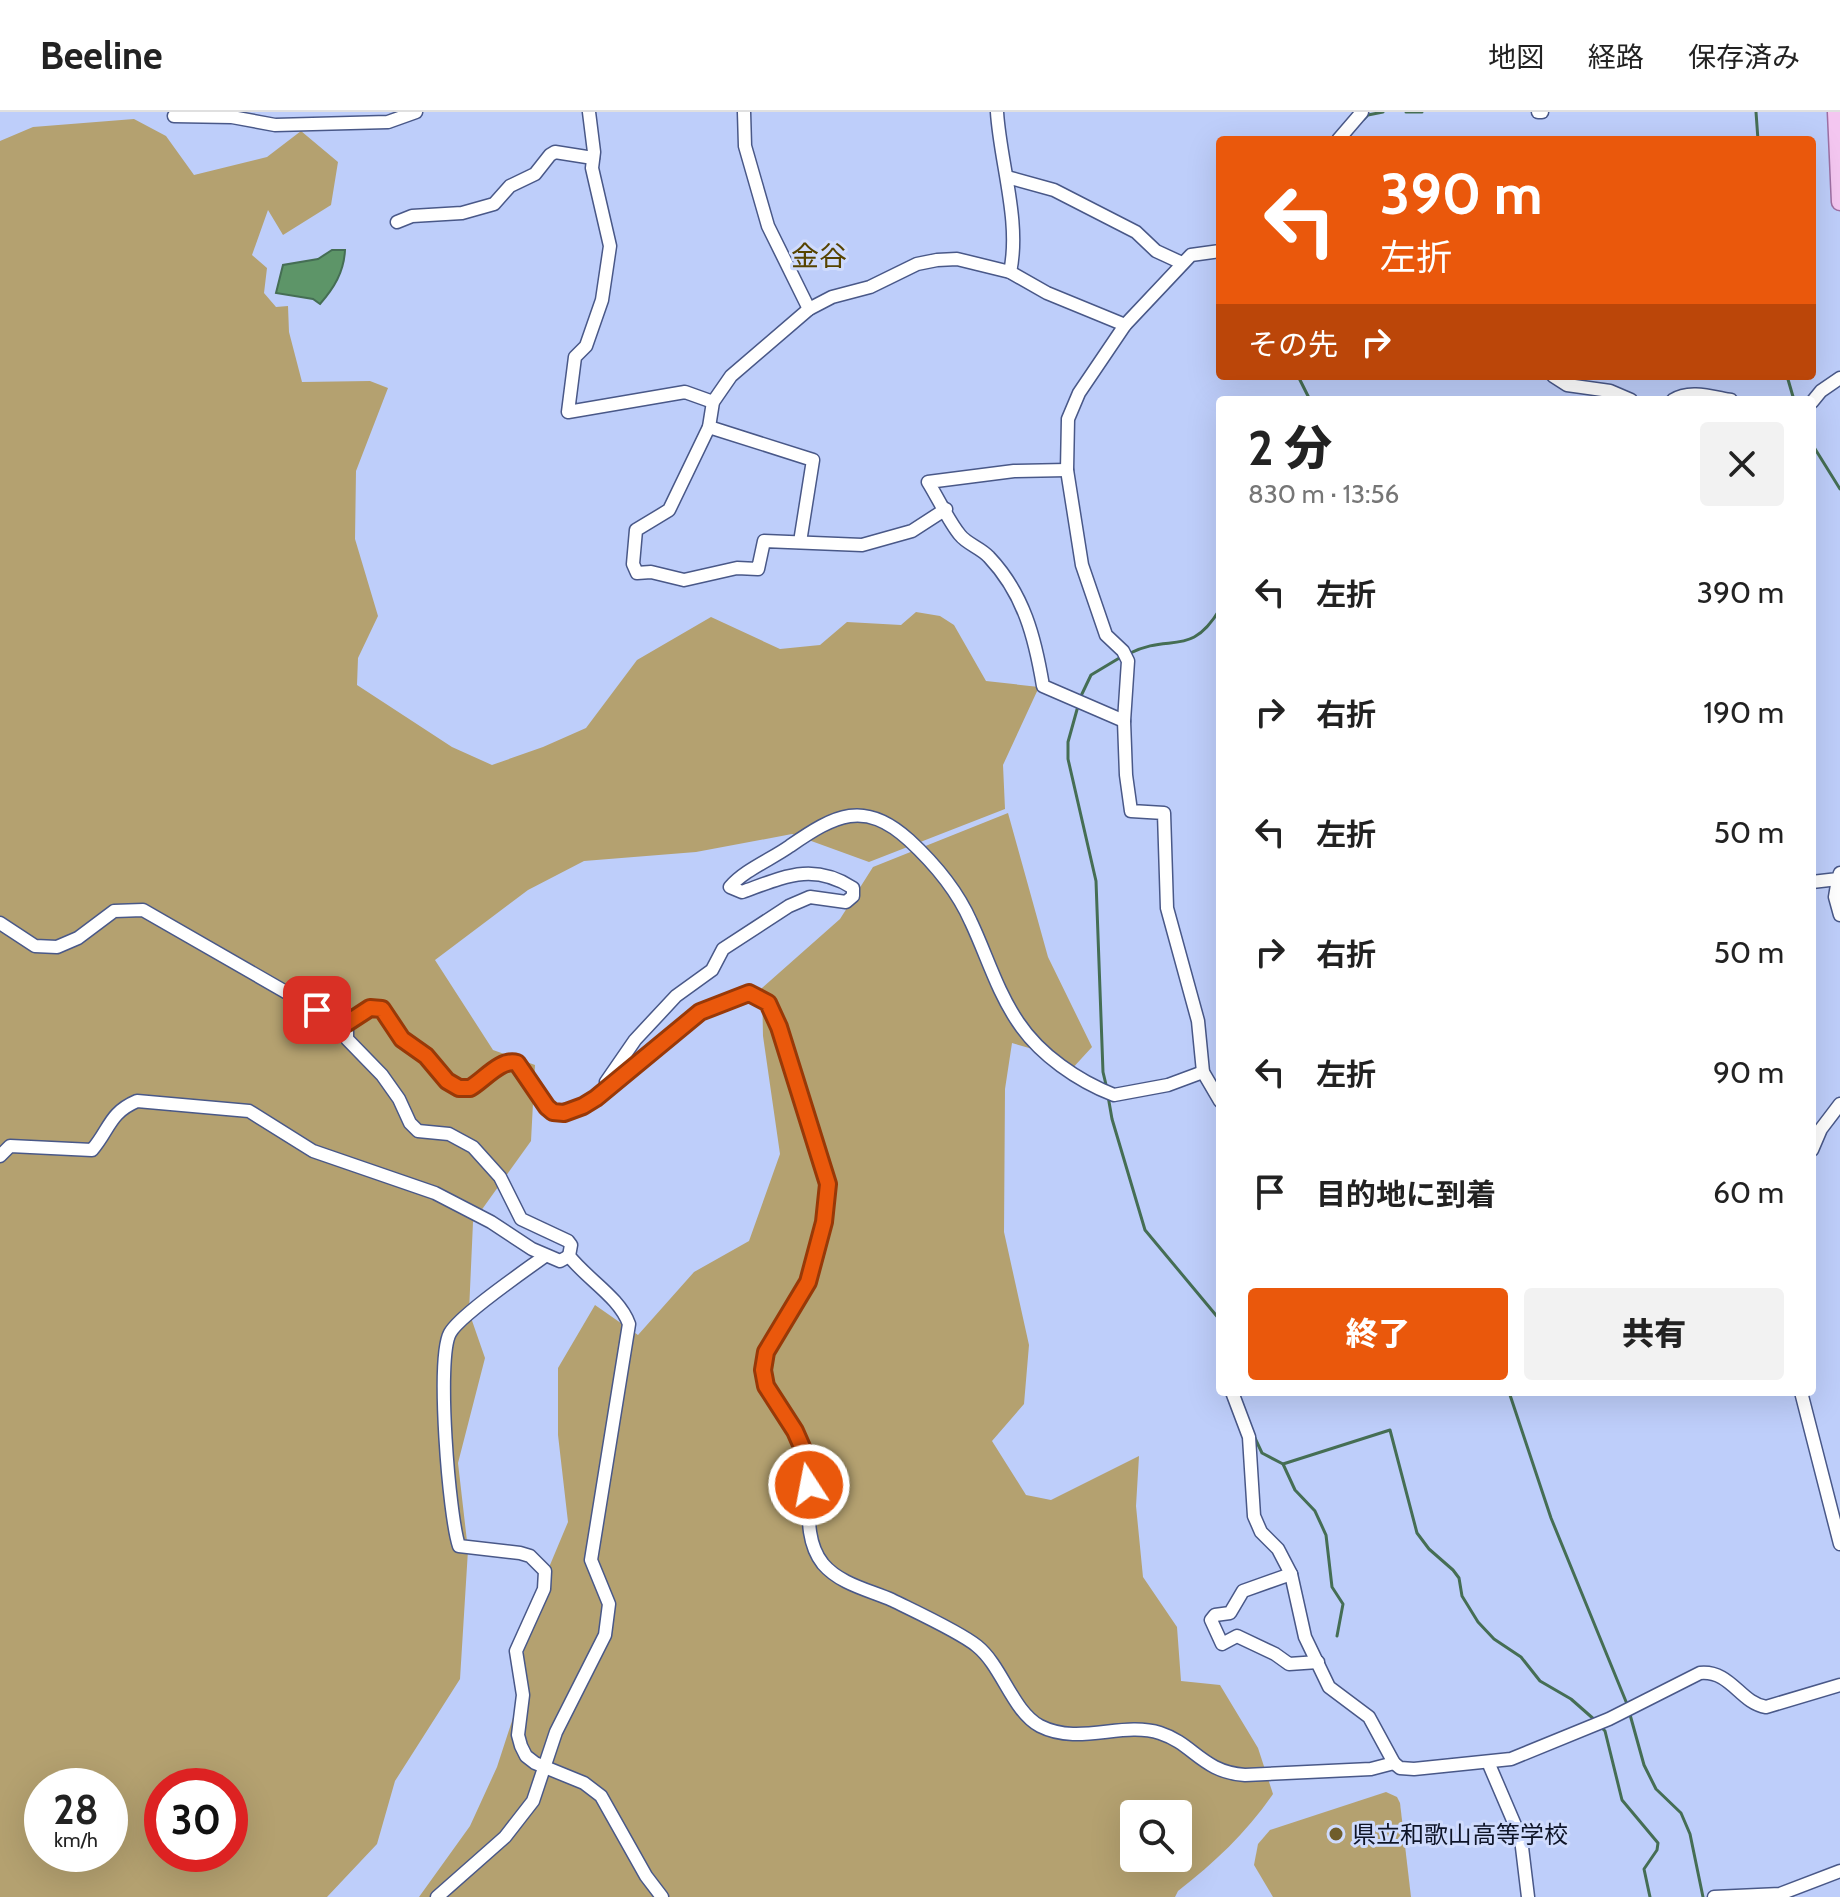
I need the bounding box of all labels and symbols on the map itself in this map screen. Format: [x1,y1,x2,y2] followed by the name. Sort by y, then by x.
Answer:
[791,239,847,273] district label: 金谷
[283,976,351,1044] pin
[767,1443,851,1527] position arrow
[144,1768,248,1872] speed limit sign: 30
[1352,1820,1568,1849] place label: 県立和歌山高等学校
[1327,1825,1345,1843] marker: 県立和歌山高等学校

